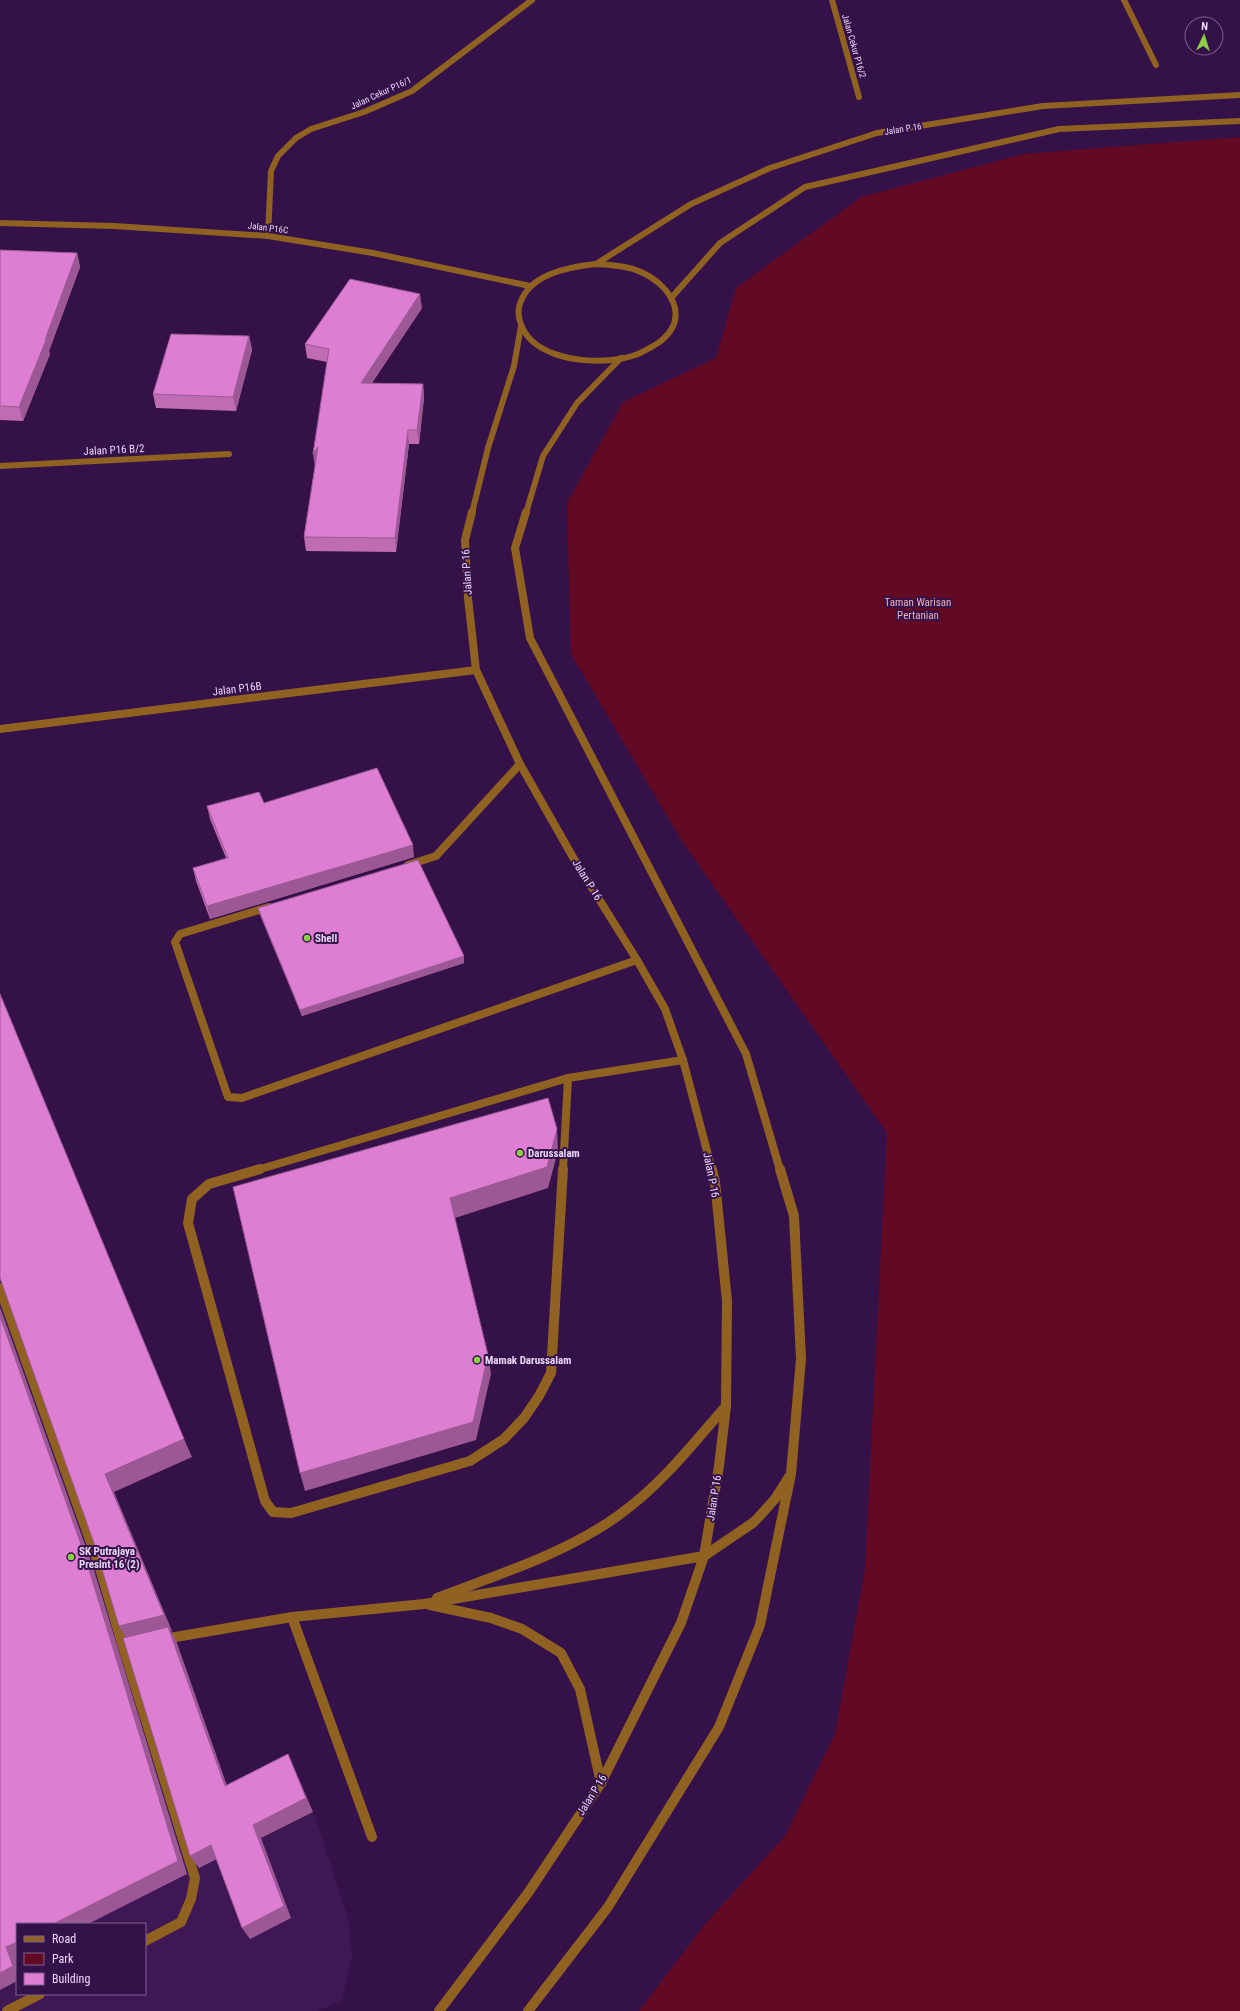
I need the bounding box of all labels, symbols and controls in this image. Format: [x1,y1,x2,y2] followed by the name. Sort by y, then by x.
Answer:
[840,13,868,79] street label: Jalan Cekur P16/2
[1184,16,1224,56] north arrow
[1201,20,1209,33] text: N
[349,75,413,111] street label: Jalan Cekur P16/1
[884,121,922,137] street label: Jalan P 16
[247,221,289,235] street label: Jalan P16C
[83,442,145,458] street label: Jalan P16 B/2
[459,549,475,595] street label: Jalan P 16
[885,596,951,622] park label: Taman Warisan Pertanian
[212,680,262,698] street label: Jalan P16B
[569,857,605,903] street label: Jalan P 16
[315,932,337,945] place label: Shell
[302,933,312,943] marker: Shell
[528,1147,580,1160] place label: Darussalam
[515,1148,525,1158] marker: Darussalam
[700,1151,722,1199] street label: Jalan P 16
[485,1354,571,1367] place label: Mamak Darussalam
[472,1355,482,1365] marker: Mamak Darussalam
[704,1474,724,1522] street label: Jalan P 16
[79,1545,139,1571] place label: SK Putrajaya Presint 16 (2)
[66,1552,76,1562] marker: SK Putrajaya Presint 16 (2)
[574,1772,610,1818] street label: Jalan P 16
[16,1923,146,1995] legend
[52,1932,76,1946] text: Road
[52,1952,74,1966] text: Park
[52,1972,90,1986] text: Building

